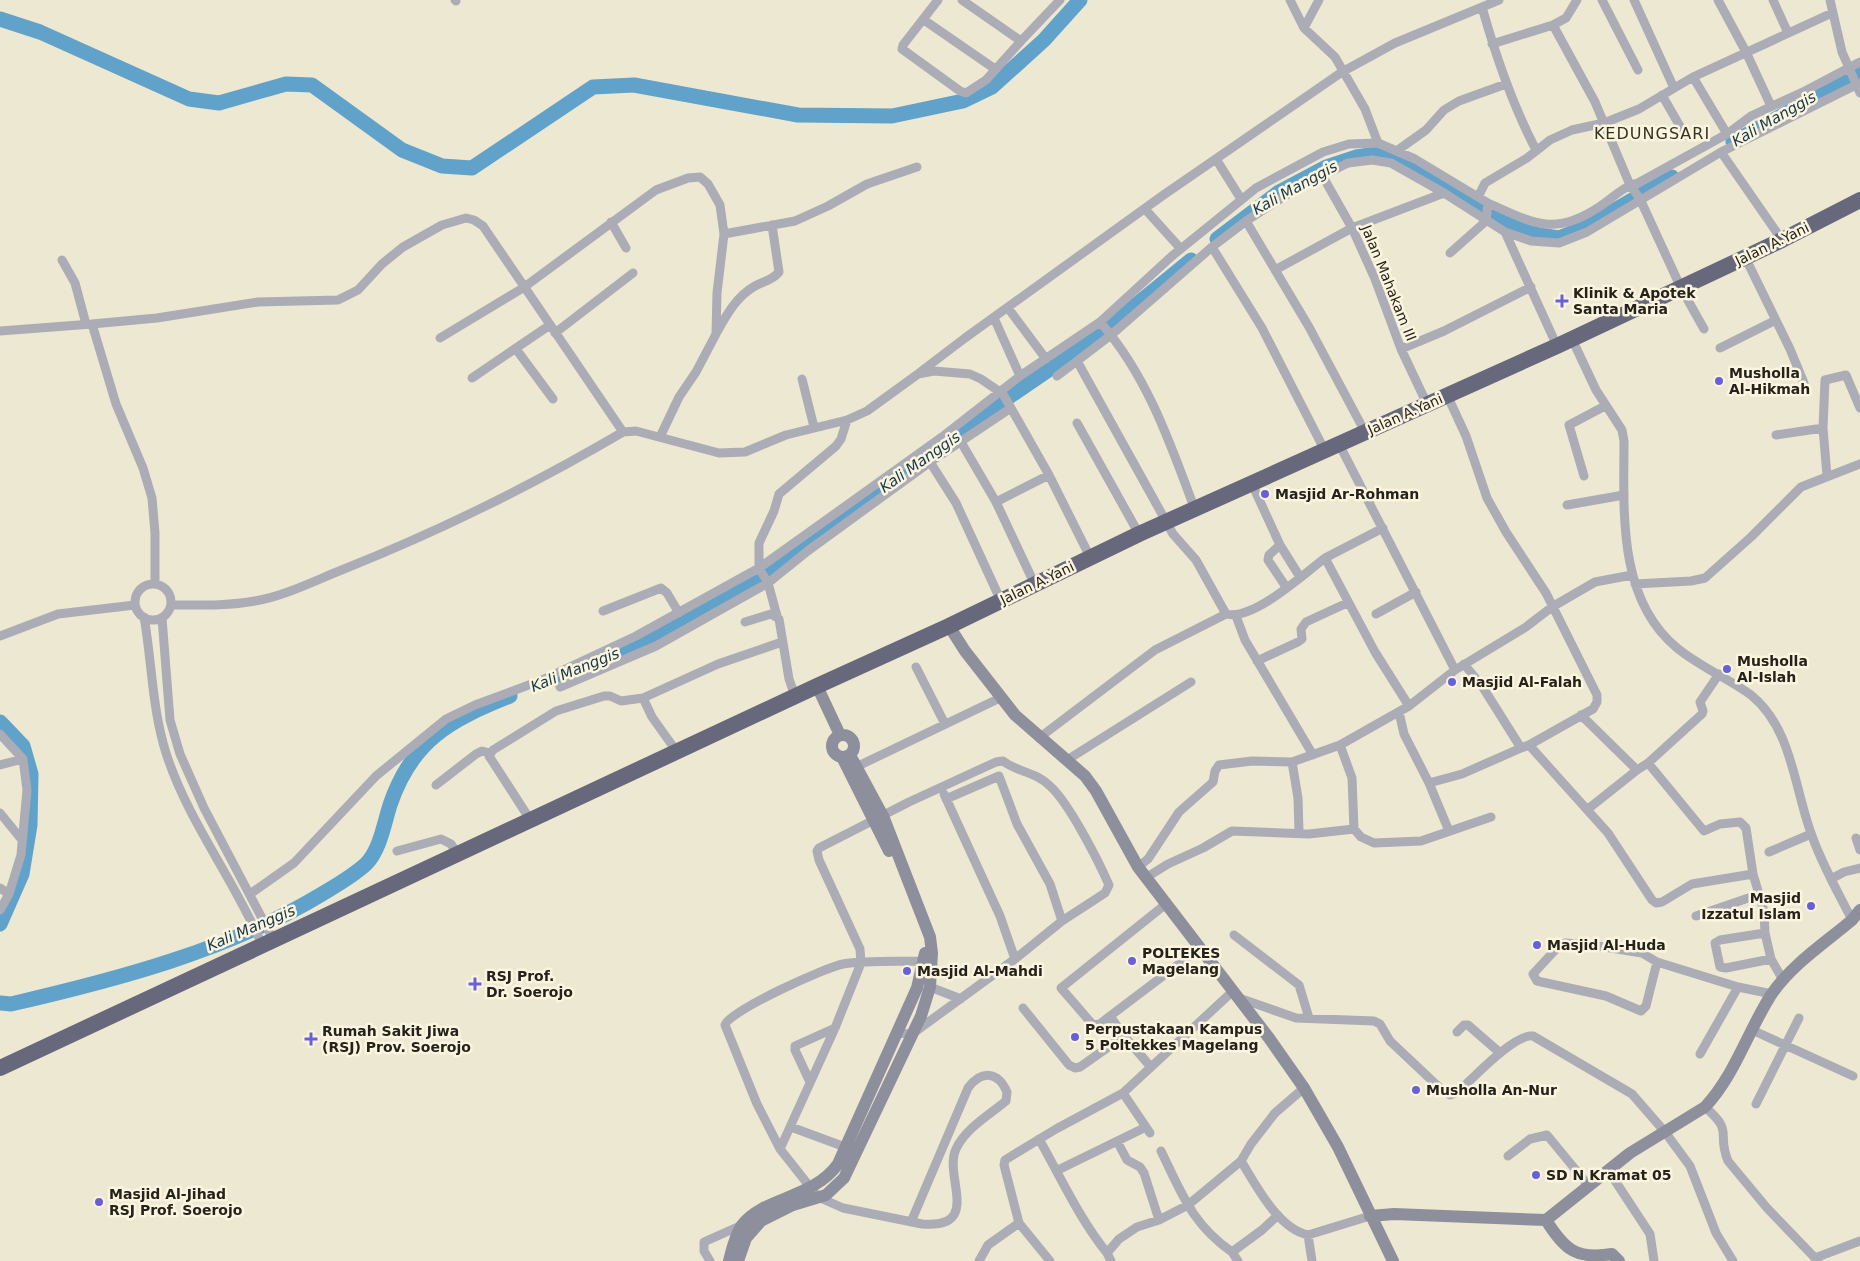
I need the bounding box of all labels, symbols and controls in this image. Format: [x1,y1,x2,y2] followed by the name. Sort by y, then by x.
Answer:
[1729,88,1819,150] water label: Kali Manggis
[1594,124,1710,143] district label: KEDUNGSARI
[1249,157,1341,219] water label: Kali Manggis
[1732,219,1812,269] street label: Jalan A.Yani
[1358,222,1420,343] street label: Jalan Mahakam III
[1573,285,1696,317] place label: Klinik & Apotek Santa Maria
[1555,294,1569,308] marker: Klinik & Apotek Santa Maria
[1729,365,1810,397] place label: Musholla Al-Hikmah
[1713,375,1725,387] marker: Musholla Al-Hikmah
[1364,390,1445,438] street label: Jalan A.Yani
[876,427,964,496] water label: Kali Manggis
[1275,486,1419,502] place label: Masjid Ar-Rohman
[1259,488,1271,500] marker: Masjid Ar-Rohman
[997,558,1077,608] street label: Jalan A.Yani
[528,644,622,696] water label: Kali Manggis
[1737,653,1808,685] place label: Musholla Al-Islah
[1721,663,1733,675] marker: Musholla Al-Islah
[1462,674,1582,690] place label: Masjid Al-Falah
[1446,676,1458,688] marker: Masjid Al-Falah
[1701,890,1801,922] place label: Masjid Izzatul Islam
[1805,900,1817,912] marker: Masjid Izzatul Islam
[204,901,298,955] water label: Kali Manggis
[1547,937,1666,953] place label: Masjid Al-Huda
[1531,939,1543,951] marker: Masjid Al-Huda
[1142,945,1220,977] place label: POLTEKES Magelang
[1126,955,1138,967] marker: POLTEKES Magelang
[917,963,1043,979] place label: Masjid Al-Mahdi
[901,965,913,977] marker: Masjid Al-Mahdi
[486,968,573,1000] place label: RSJ Prof. Dr. Soerojo
[468,977,482,991] marker: RSJ Prof. Dr. Soerojo
[1085,1021,1262,1053] place label: Perpustakaan Kampus 5 Poltekkes Magelang
[322,1023,471,1055] place label: Rumah Sakit Jiwa (RSJ) Prov. Soerojo
[1069,1031,1081,1043] marker: Perpustakaan Kampus 5 Poltekkes Magelang
[304,1032,318,1046] marker: Rumah Sakit Jiwa (RSJ) Prov. Soerojo
[1426,1082,1557,1098] place label: Musholla An-Nur
[1410,1084,1422,1096] marker: Musholla An-Nur
[1546,1167,1671,1183] place label: SD N Kramat 05
[1530,1169,1542,1181] marker: SD N Kramat 05
[109,1186,243,1218] place label: Masjid Al-Jihad RSJ Prof. Soerojo
[93,1196,105,1208] marker: Masjid Al-Jihad RSJ Prof. Soerojo

